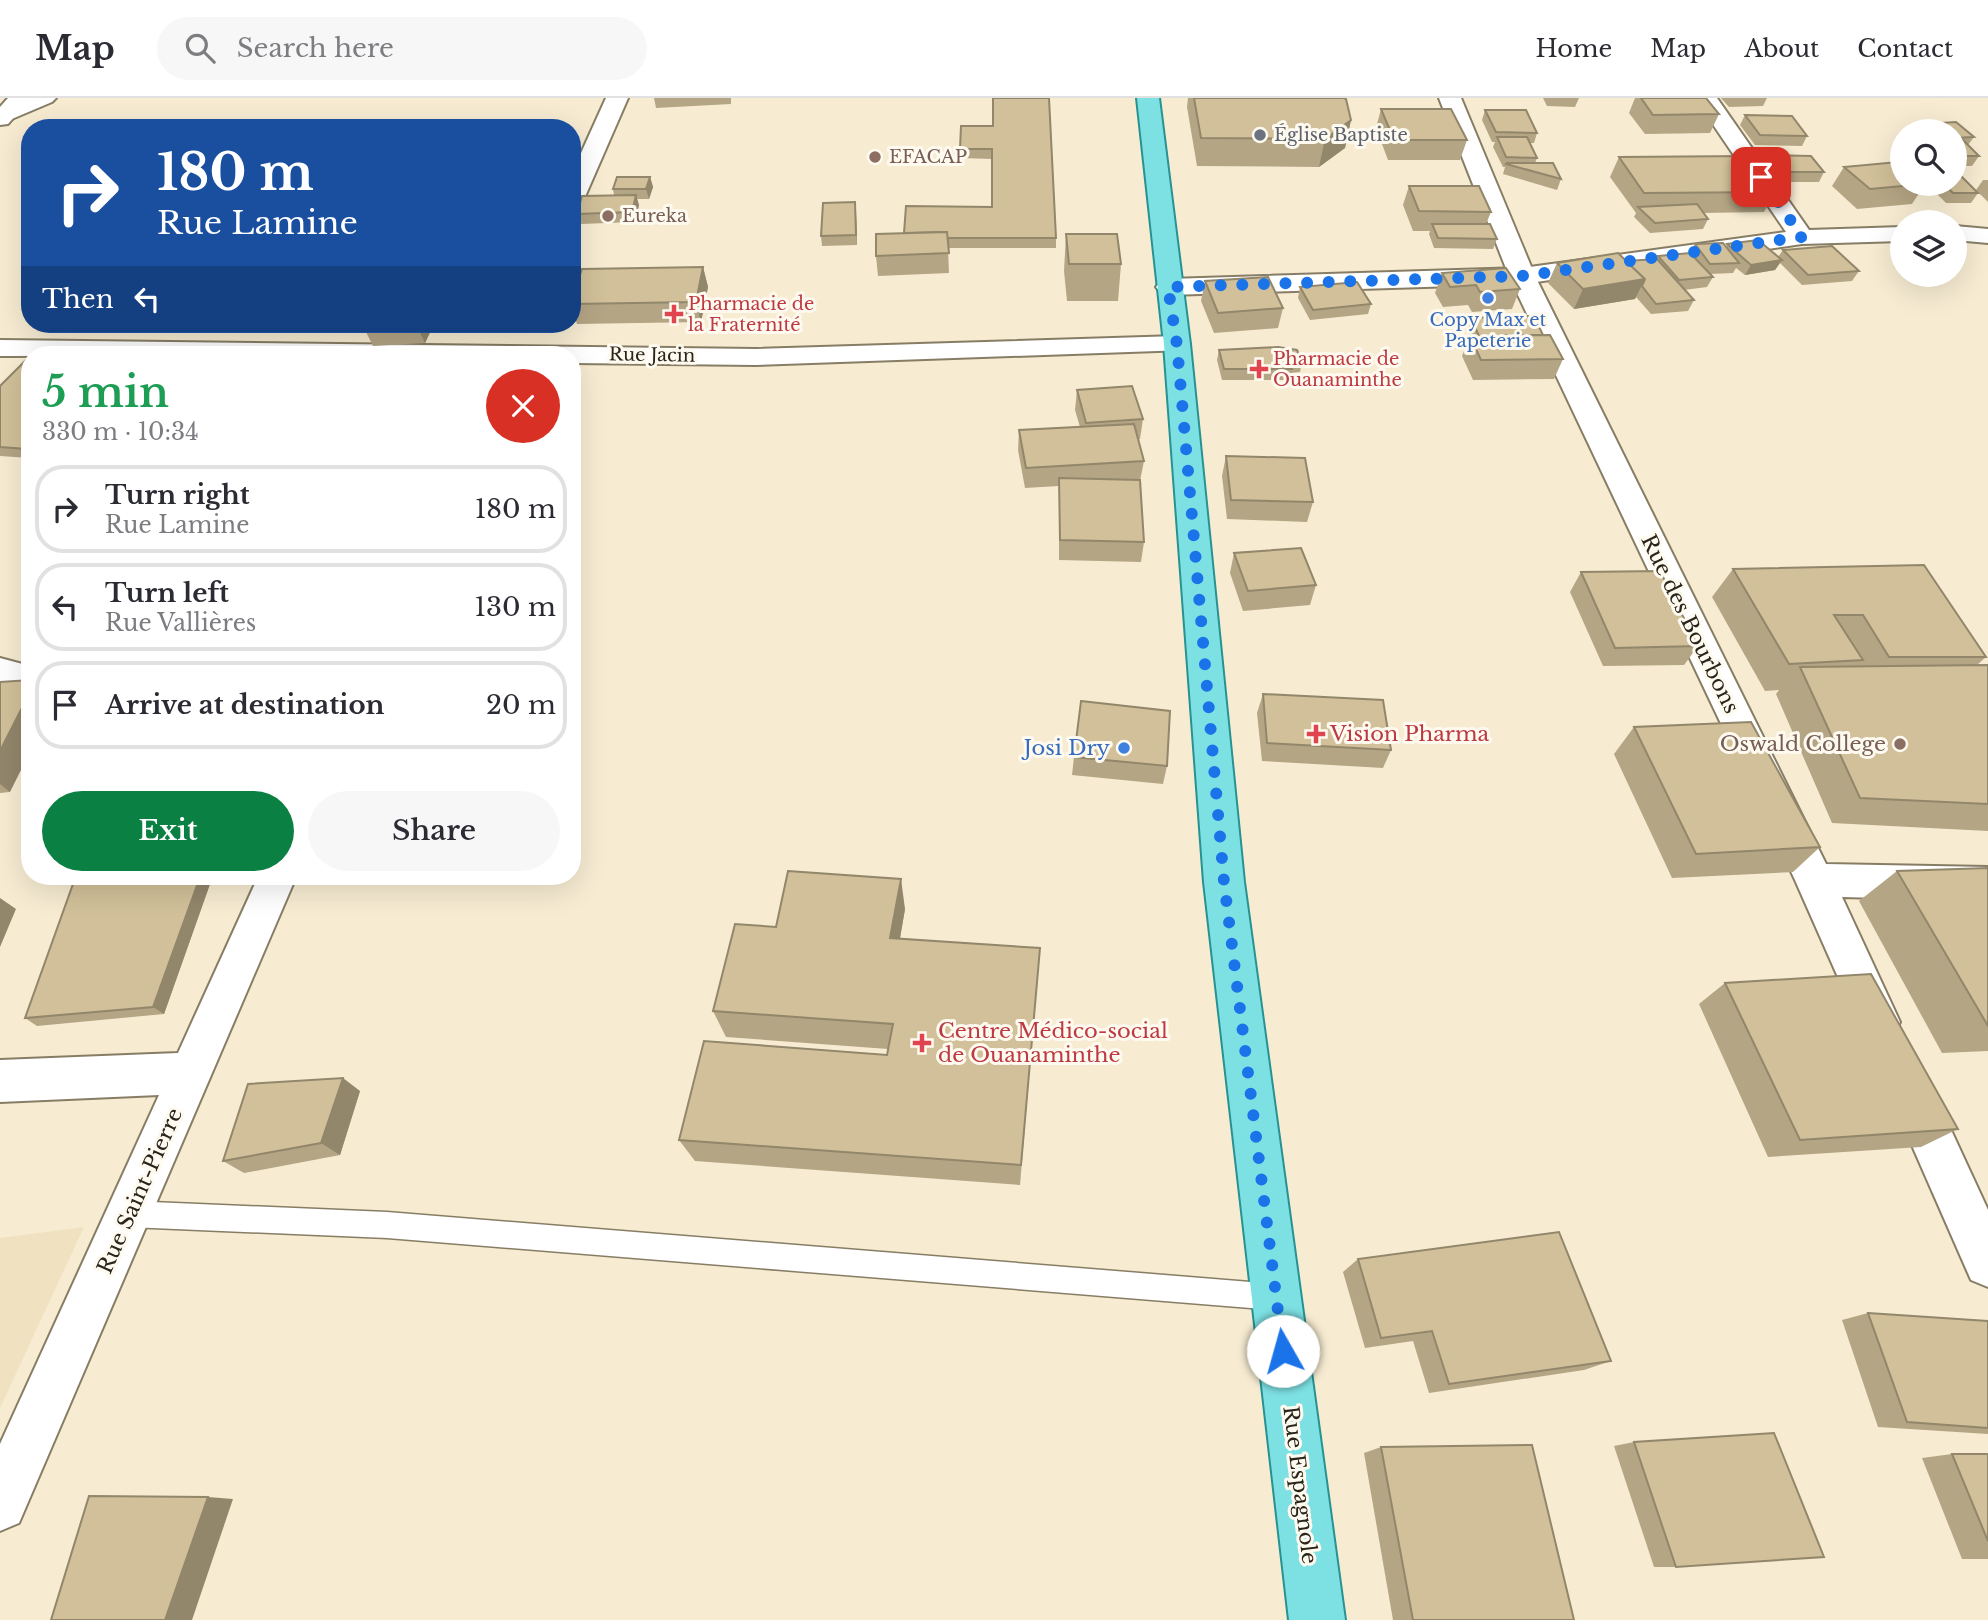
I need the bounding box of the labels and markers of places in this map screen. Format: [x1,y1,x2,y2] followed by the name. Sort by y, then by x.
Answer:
[1274,123,1408,146] place label: Église Baptiste
[1252,127,1268,143] marker: Église Baptiste
[889,146,967,168] place label: EFACAP
[1731,147,1791,207] pin
[867,149,883,165] marker: EFACAP
[622,205,687,227] place label: Eureka
[600,208,616,224] marker: Eureka
[1480,290,1496,306] marker: Copy Max et Papeterie
[688,293,814,336] place label: Pharmacie de la Fraternité
[666,306,682,322] marker: Pharmacie de la Fraternité
[1430,309,1547,352] place label: Copy Max et Papeterie
[1273,348,1402,391] place label: Pharmacie de Ouanaminthe
[1251,361,1267,377] marker: Pharmacie de Ouanaminthe
[1329,721,1489,747] place label: Vision Pharma
[1308,726,1324,742] marker: Vision Pharma
[1720,731,1886,757] place label: Oswald College
[1021,735,1111,761] place label: Josi Dry
[1892,736,1908,752] marker: Oswald College
[1116,740,1132,756] marker: Josi Dry
[938,1018,1168,1068] place label: Centre Médico-social de Ouanaminthe
[912,1033,932,1053] marker: Centre Médico-social de Ouanaminthe

